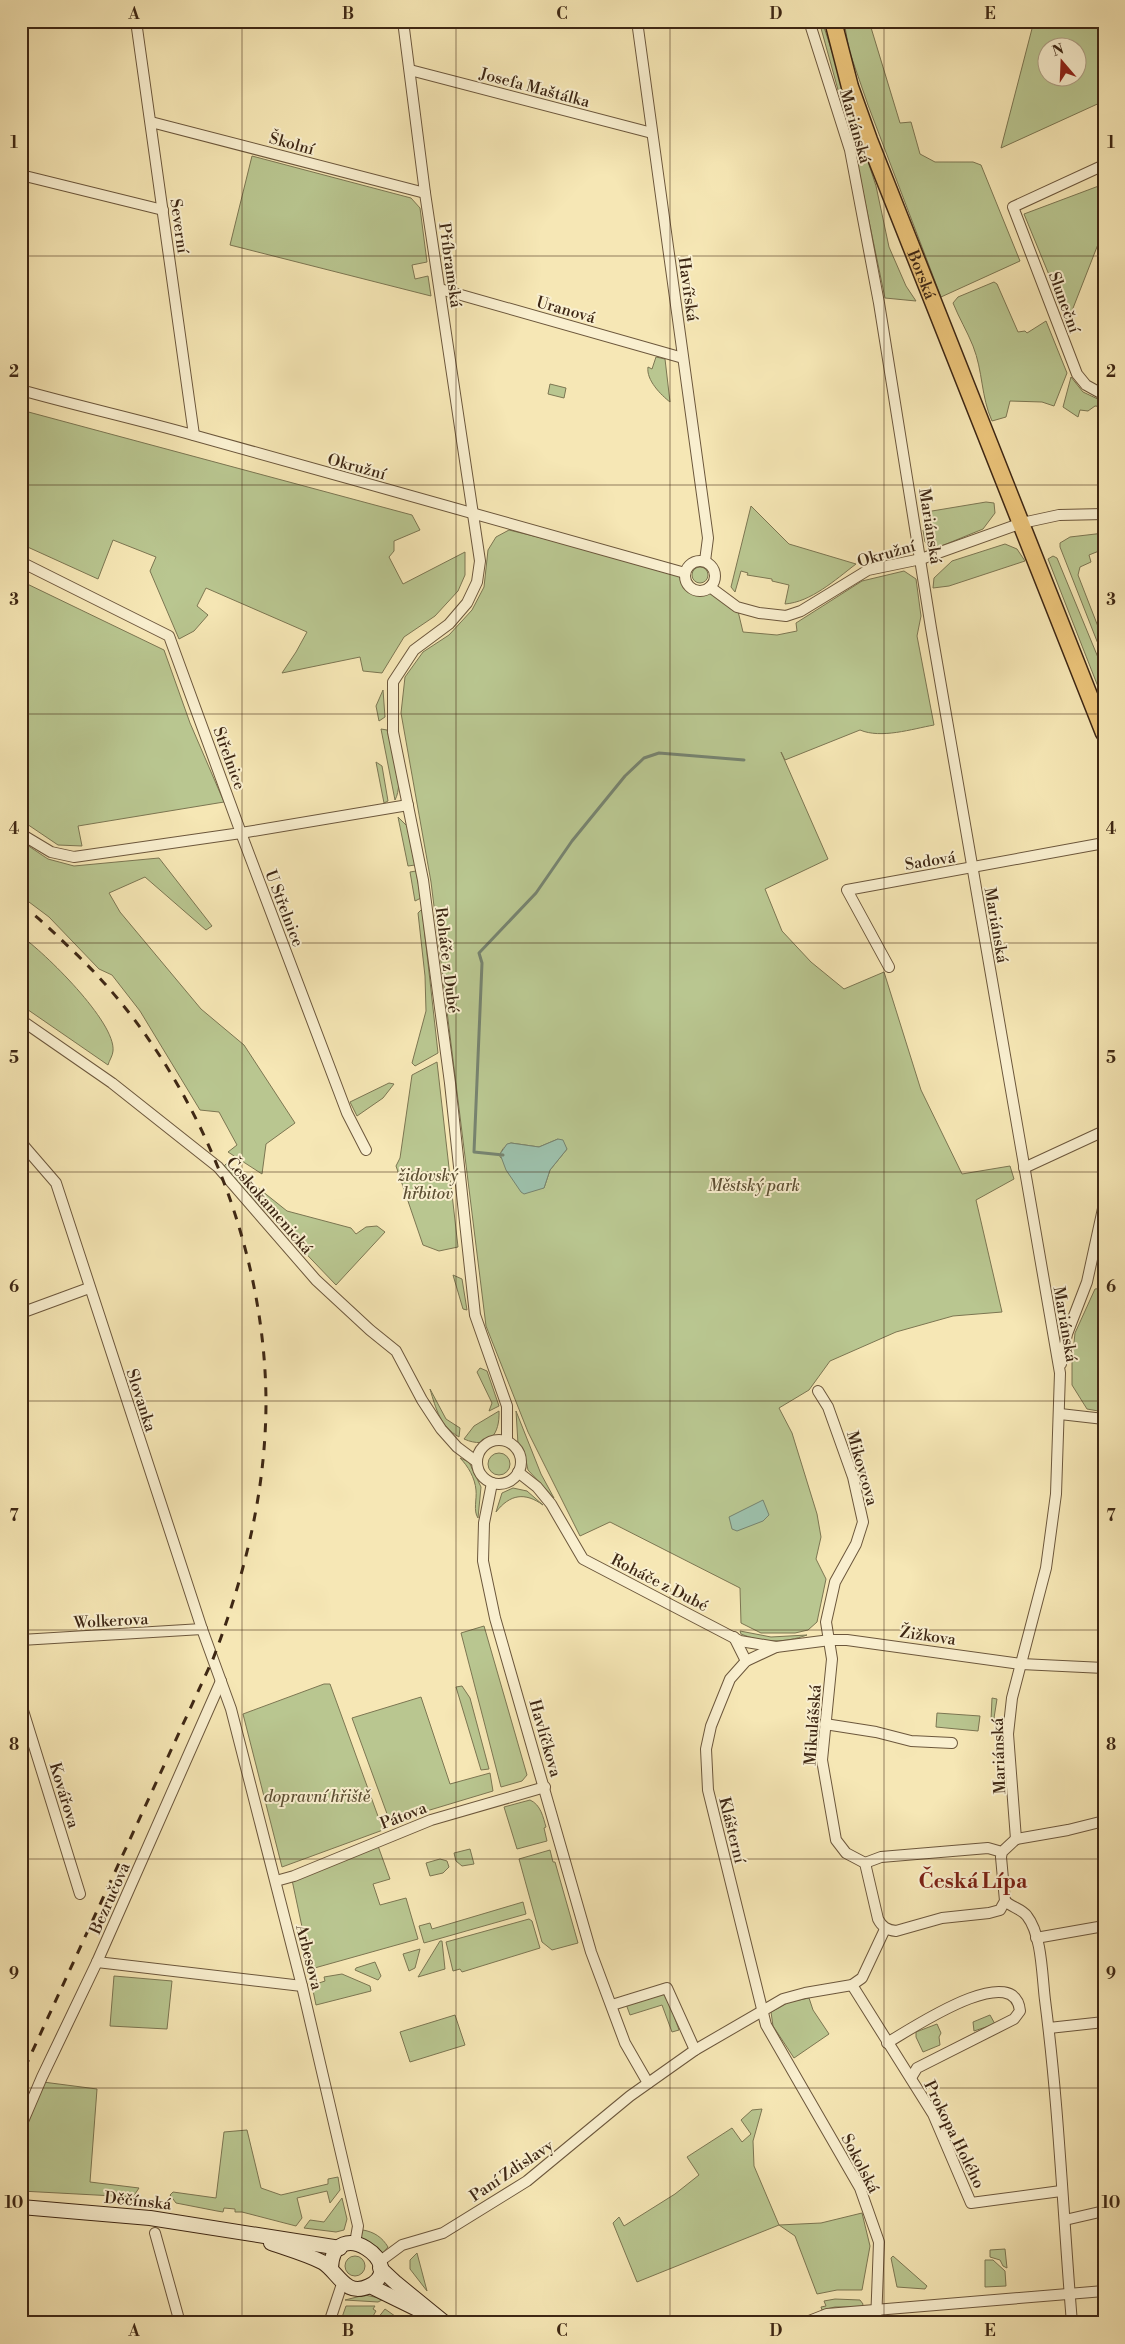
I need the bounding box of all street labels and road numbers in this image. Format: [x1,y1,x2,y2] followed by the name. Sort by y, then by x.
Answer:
[477,63,593,113] street label: Josefa Maštálka
[835,87,875,167] street label: Mariánská
[267,126,318,160] street label: Školní
[165,198,193,255] street label: Severní
[434,221,466,310] street label: Příbramská
[902,246,940,303] street label: Borská
[674,256,703,324] street label: Havířská
[1044,269,1085,336] street label: Sluneční
[534,292,598,328] street label: Uranová
[325,450,389,485] street label: Okružní
[914,487,946,566] street label: Mariánská
[855,536,918,572] street label: Okružní
[208,724,250,793] street label: Střelnice
[903,847,958,875] street label: Sadová
[260,867,308,950] street label: U Střelnice
[980,886,1013,965] street label: Mariánská
[431,906,463,1014] street label: Roháče z Dubé
[222,1152,319,1259] street label: Českokamenická
[1049,1285,1082,1364] street label: Mariánská
[121,1366,161,1435] street label: Slovanka
[842,1429,882,1509] street label: Mikovcova
[607,1550,712,1616] street label: Roháče z Dubé
[72,1609,150,1633] street label: Wolkerova
[899,1620,958,1650] street label: Žižkova
[800,1683,826,1766] street label: Mikulášská
[524,1697,566,1780] street label: Havlíčkova
[988,1717,1010,1794] street label: Mariánská
[45,1760,84,1831] street label: Kovářova
[714,1795,750,1866] street label: Klášterní
[377,1798,430,1834] street label: Pátova
[85,1859,135,1938] street label: Bezručova
[291,1922,327,1993] street label: Arbesova
[919,2077,989,2192] street label: Prokopa Holého
[837,2130,884,2197] street label: Sokolská
[466,2135,557,2206] street label: Paní Zdislavy
[103,2188,173,2215] street label: Děčínská

